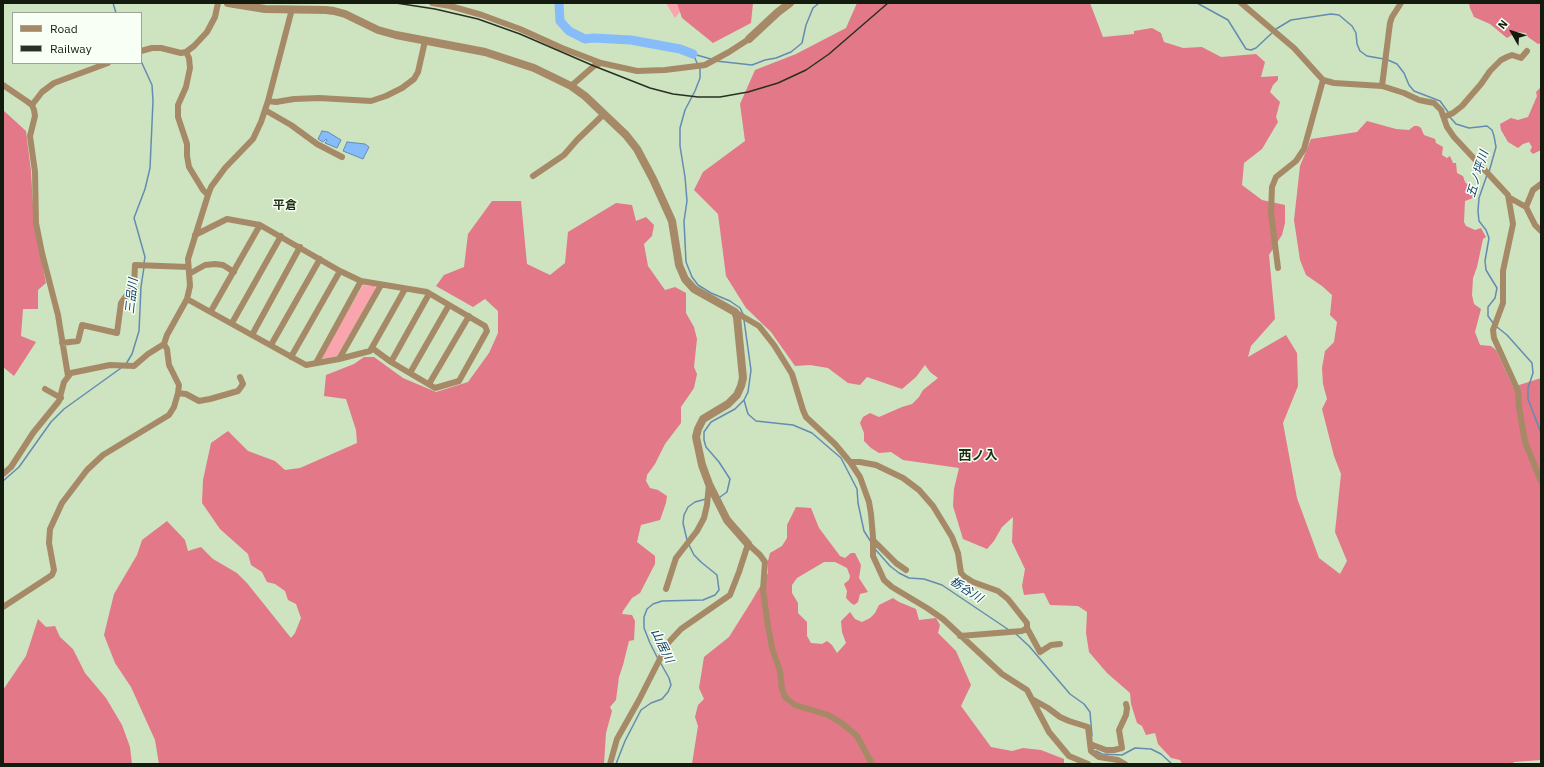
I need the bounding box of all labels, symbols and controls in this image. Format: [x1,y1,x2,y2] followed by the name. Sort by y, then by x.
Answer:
[12,12,142,64] legend
[1492,12,1532,52] north arrow
[1495,17,1511,32] text: N
[50,21,78,36] text: Road
[50,41,92,56] text: Railway
[1464,149,1492,199] water label: 五ノ坪川
[273,199,297,213] district label: 平倉
[123,277,141,315] water label: 三品川
[959,448,997,464] district label: 西ノ入
[947,574,985,606] water label: 栃谷川
[648,627,676,665] water label: 山居川

